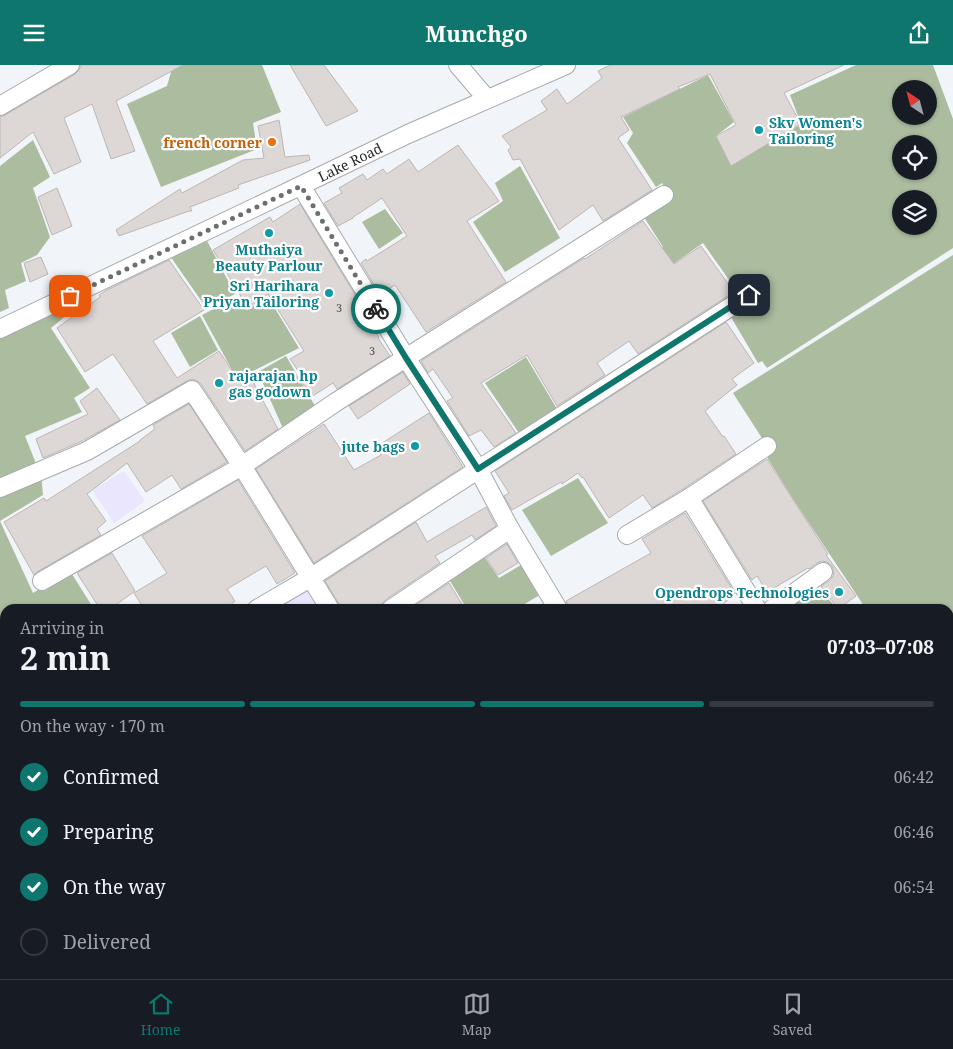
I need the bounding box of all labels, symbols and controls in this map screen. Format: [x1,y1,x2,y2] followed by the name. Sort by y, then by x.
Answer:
[425,18,528,48] text: Munchgo
[20,19,48,47] icon: menu
[905,19,933,47] icon: share
[892,80,938,125] north arrow
[892,80,937,235] map controls
[769,113,862,148] place label: Skv Women's Tailoring
[753,124,765,136] marker: Skv Women's Tailoring
[163,133,263,152] place label: french corner
[892,135,937,180] button: locate
[266,136,278,148] marker: french corner
[315,138,386,186] street label: Lake Road
[892,190,937,235] button: layers
[263,227,275,239] marker: Muthaiya Beauty Parlour
[215,240,323,275] place label: Muthaiya Beauty Parlour
[728,274,770,316] pin
[49,275,91,317] pin
[203,276,319,311] place label: Sri Harihara Priyan Tailoring
[735,281,763,309] icon: home
[56,282,84,310] icon: bag
[351,284,401,334] courier
[323,287,335,299] marker: Sri Harihara Priyan Tailoring
[362,295,390,323] icon: bike
[336,300,342,315] house number: 3
[369,343,375,358] house number: 3
[229,366,318,401] place label: rajarajan hp gas godown
[213,377,225,389] marker: rajarajan hp gas godown
[340,437,405,456] place label: jute bags
[409,440,421,452] marker: jute bags
[655,583,829,602] place label: Opendrops Technologies
[833,586,845,598] marker: Opendrops Technologies
[20,617,104,639] text: Arriving in
[827,634,934,660] text: 07:03–07:08
[20,636,111,679] text: 2 min
[20,715,165,737] text: On the way · 170 m
[20,763,48,791] icon: check
[63,764,159,790] text: Confirmed
[894,766,934,788] text: 06:42
[20,818,48,846] icon: check
[63,819,153,845] text: Preparing
[894,821,934,843] text: 06:46
[20,873,48,901] icon: check
[63,874,166,900] text: On the way
[894,876,934,898] text: 06:54
[63,929,151,955] text: Delivered
[141,990,181,1039] tab: Home
[462,990,491,1039] tab: Map
[773,990,812,1039] tab: Saved

